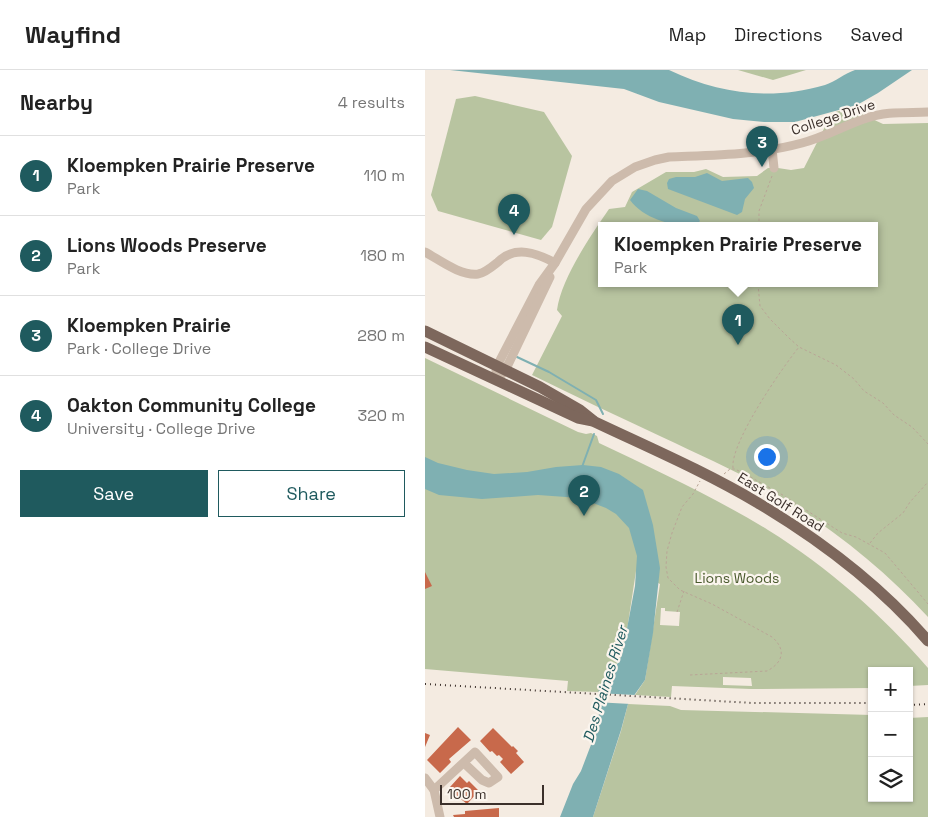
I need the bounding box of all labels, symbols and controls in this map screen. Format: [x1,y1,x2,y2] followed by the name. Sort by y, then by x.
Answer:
[25,19,121,50] text: Wayfind
[669,23,706,46] text: Map
[734,23,823,46] text: Directions
[851,23,903,46] text: Saved
[20,89,93,116] text: Nearby
[338,92,405,113] text: 4 results
[789,95,877,139] street label: College Drive
[746,126,778,167] pin: 3
[67,153,315,178] text: Kloempken Prairie Preserve
[32,165,40,186] text: 1
[363,165,405,186] text: 110 m
[67,178,100,199] text: Park
[498,194,530,235] pin: 4
[598,222,878,287] popup
[614,232,862,257] text: Kloempken Prairie Preserve
[67,233,267,258] text: Lions Woods Preserve
[31,245,41,266] text: 2
[360,245,405,266] text: 180 m
[614,257,647,278] text: Park
[67,258,100,279] text: Park
[722,304,754,345] pin: 1
[67,313,231,338] text: Kloempken Prairie
[31,325,41,346] text: 3
[357,325,405,346] text: 280 m
[67,338,211,359] text: Park · College Drive
[67,393,316,418] text: Oakton Community College
[31,405,41,426] text: 4
[358,405,405,426] text: 320 m
[67,418,255,439] text: University · College Drive
[754,444,780,470] your location
[734,468,828,536] street label: East Golf Road
[20,470,208,517] button: Save
[218,470,405,517] button: Share
[568,475,600,516] pin: 2
[695,569,779,587] park label: Lions Woods
[578,622,632,745] water label: Des Plaines River
[868,667,913,802] map controls
[868,667,913,712] button: +
[868,712,913,757] button: −
[868,757,913,802] button: layers
[440,782,544,805] scale bar
[447,785,486,803] text: 100 m

